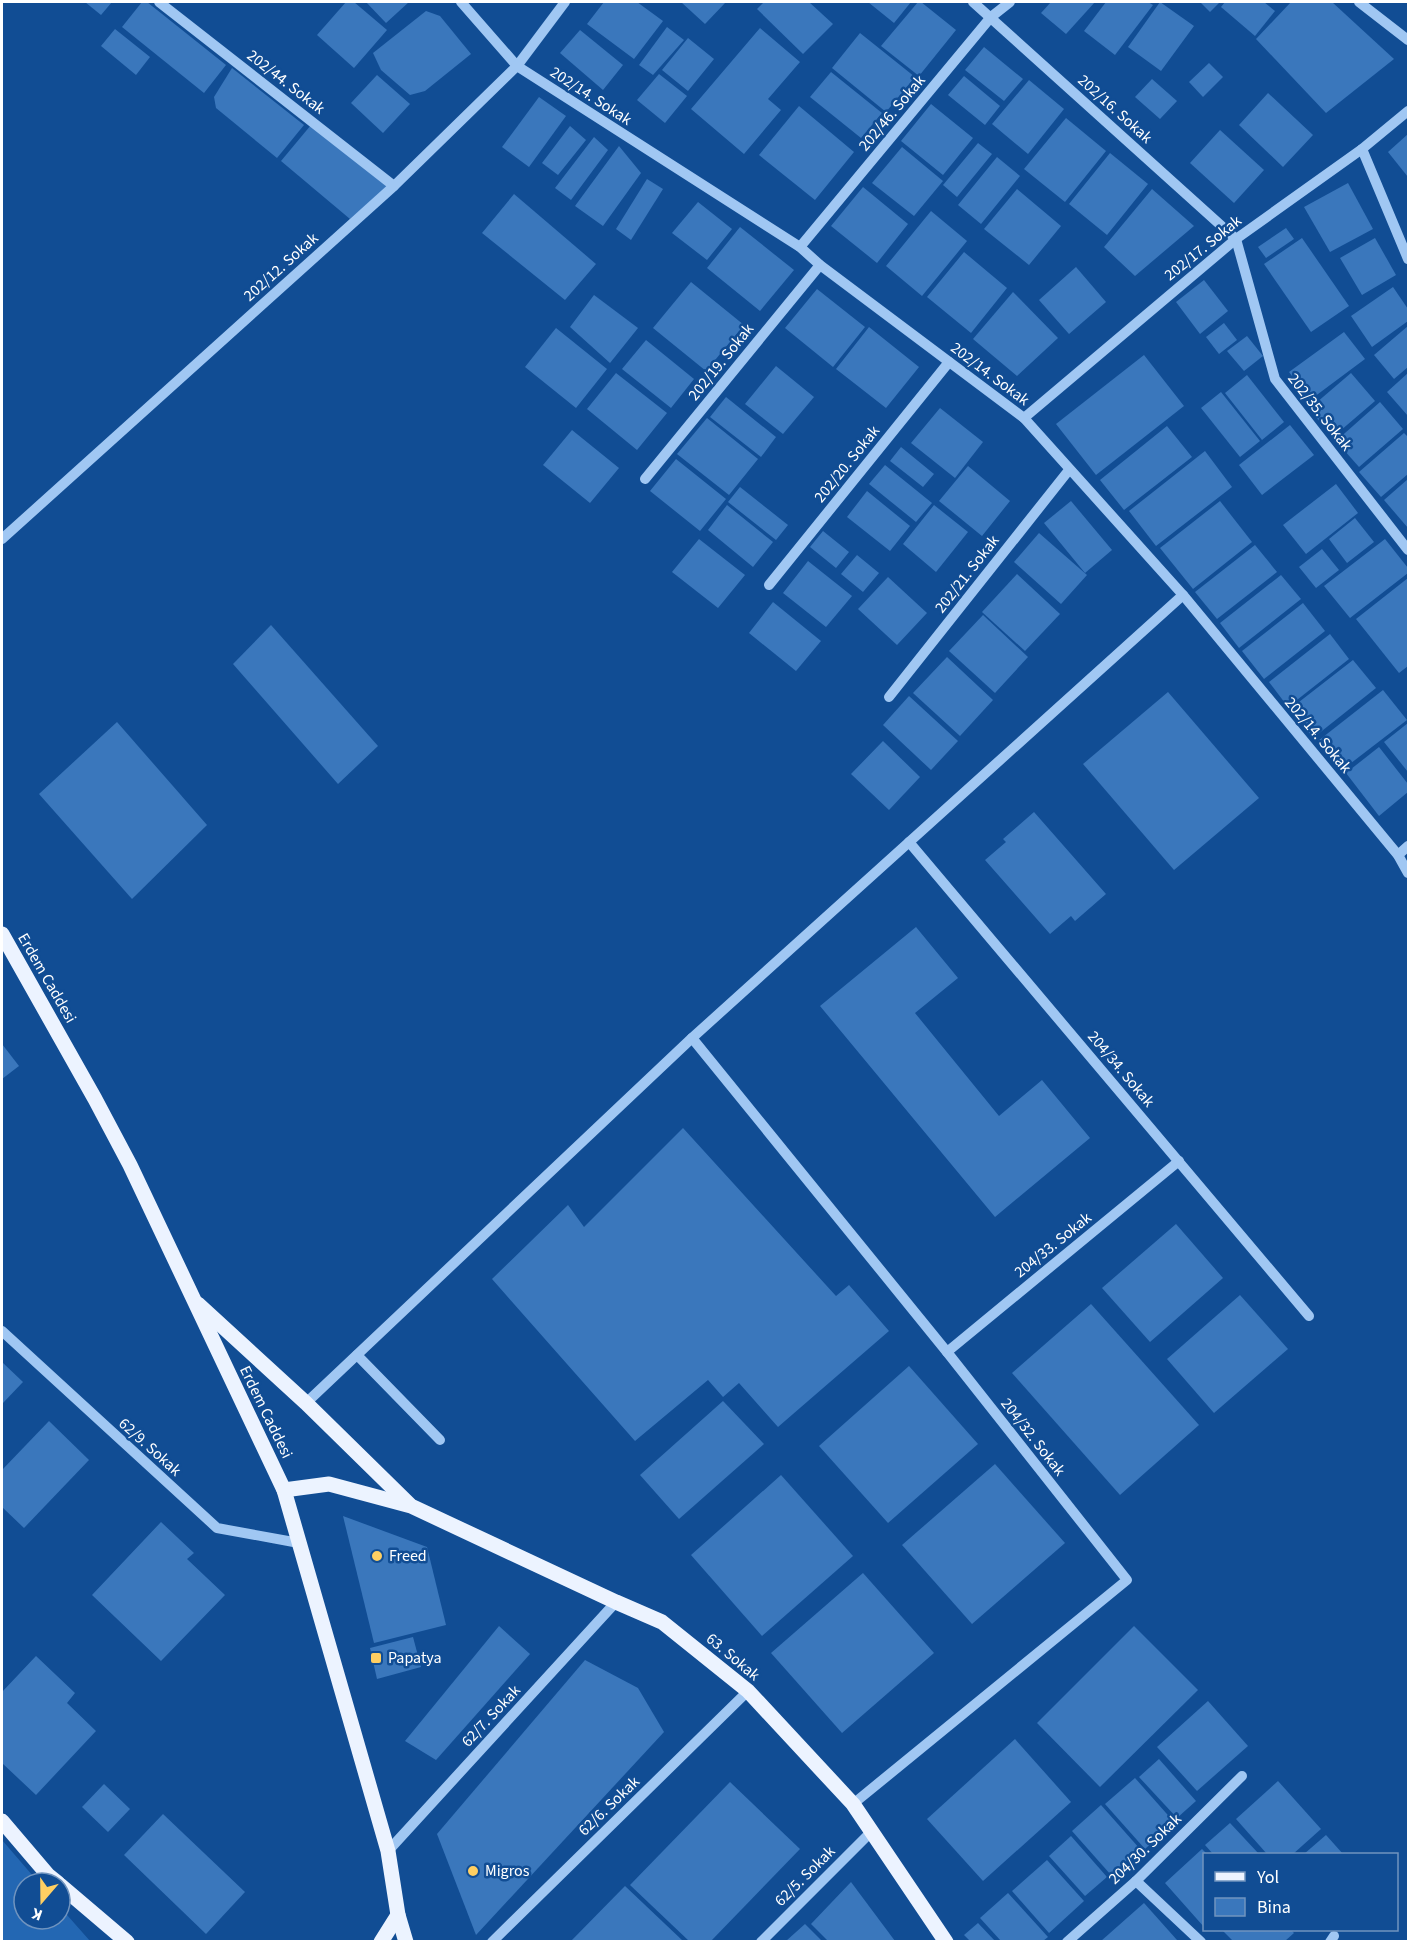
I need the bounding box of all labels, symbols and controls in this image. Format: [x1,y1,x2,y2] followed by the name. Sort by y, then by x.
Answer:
[242,45,330,119] street label: 202/44. Sokak
[546,61,636,131] street label: 202/14. Sokak
[854,70,931,156] street label: 202/46. Sokak
[1073,70,1157,149] street label: 202/16. Sokak
[1160,210,1246,286] street label: 202/17. Sokak
[239,227,323,306] street label: 202/12. Sokak
[683,319,759,405] street label: 202/19. Sokak
[946,337,1034,411] street label: 202/14. Sokak
[1283,368,1357,456] street label: 202/35. Sokak
[809,421,885,507] street label: 202/20. Sokak
[930,530,1004,618] street label: 202/21. Sokak
[1280,692,1357,778] street label: 202/14. Sokak
[12,929,82,1027] street label: Erdem Caddesi
[1083,1026,1160,1112] street label: 204/34. Sokak
[1010,1207,1096,1283] street label: 204/33. Sokak
[234,1362,298,1462] street label: Erdem Caddesi
[996,1393,1070,1481] street label: 204/32. Sokak
[114,1413,186,1481] street label: 62/9. Sokak
[389,1545,427,1567] place label: Freed
[370,1549,384,1563] marker: Freed
[701,1628,765,1686] street label: 63. Sokak
[388,1647,442,1669] place label: Papatya
[369,1651,383,1665] marker: Papatya
[456,1680,526,1752] street label: 62/7. Sokak
[573,1771,645,1841] street label: 62/6. Sokak
[1104,1809,1186,1889] street label: 204/30. Sokak
[770,1841,840,1911] street label: 62/5. Sokak
[1203,1853,1398,1931] legend
[485,1860,530,1882] place label: Migros
[466,1864,480,1878] marker: Migros
[1256,1865,1279,1890] text: Yol
[12,1871,72,1931] north arrow
[1257,1895,1291,1920] text: Bina
[29,1902,46,1926] text: K

